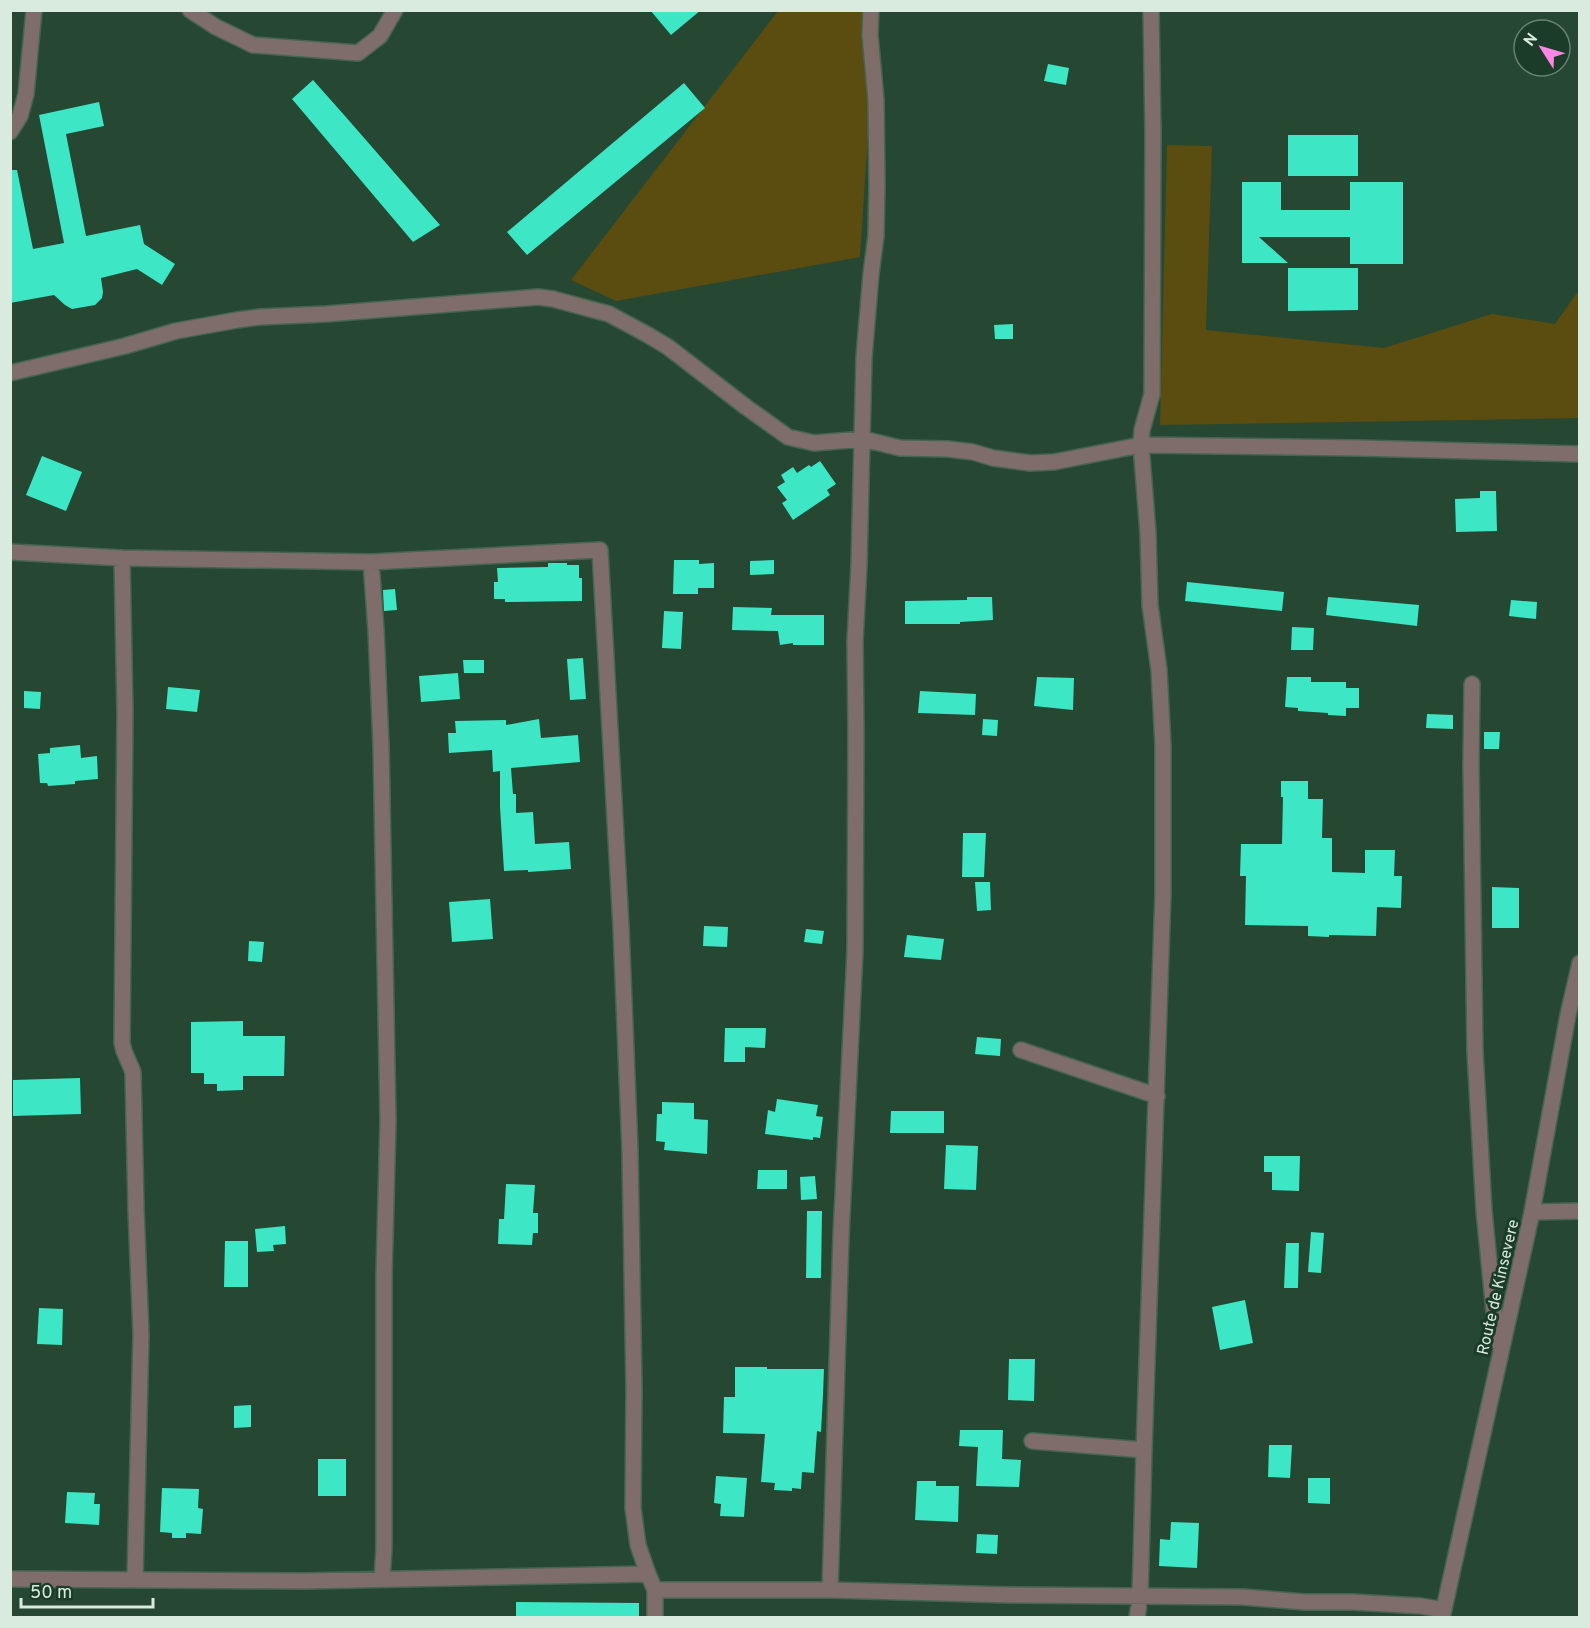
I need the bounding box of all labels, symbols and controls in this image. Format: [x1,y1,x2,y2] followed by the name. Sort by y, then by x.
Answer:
[1512,18,1572,78] north arrow
[1520,30,1543,51] text: N
[1474,1218,1524,1357] street label: Route de Kinsevere
[21,1571,153,1609] scale bar
[30,1582,72,1605] text: 50 m

